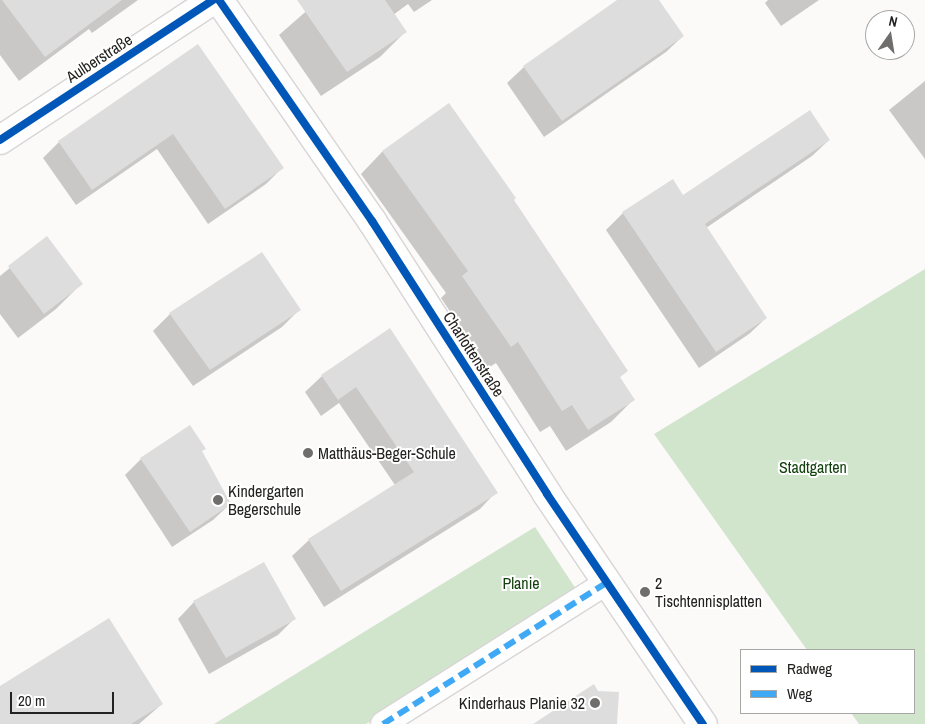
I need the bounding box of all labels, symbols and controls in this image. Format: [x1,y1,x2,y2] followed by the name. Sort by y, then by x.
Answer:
[865,10,915,60] north arrow
[887,12,899,31] text: N
[62,29,136,87] street label: Aulberstraße
[439,308,509,400] street label: Charlottenstraße
[318,443,456,463] place label: Matthäus-Beger-Schule
[302,447,314,459] marker: Matthäus-Beger-Schule
[779,457,847,477] park label: Stadtgarten
[228,481,304,519] place label: Kindergarten Begerschule
[212,494,224,506] marker: Kindergarten Begerschule
[502,573,540,593] park label: Planie
[655,573,762,611] place label: 2 Tischtennisplatten
[639,586,651,598] marker: 2 Tischtennisplatten
[740,649,915,714] legend
[787,658,832,679] text: Radweg
[12,682,116,714] scale bar
[787,683,812,704] text: Weg
[18,690,45,711] text: 20 m
[459,693,585,713] place label: Kinderhaus Planie 32
[589,697,601,709] marker: Kinderhaus Planie 32

